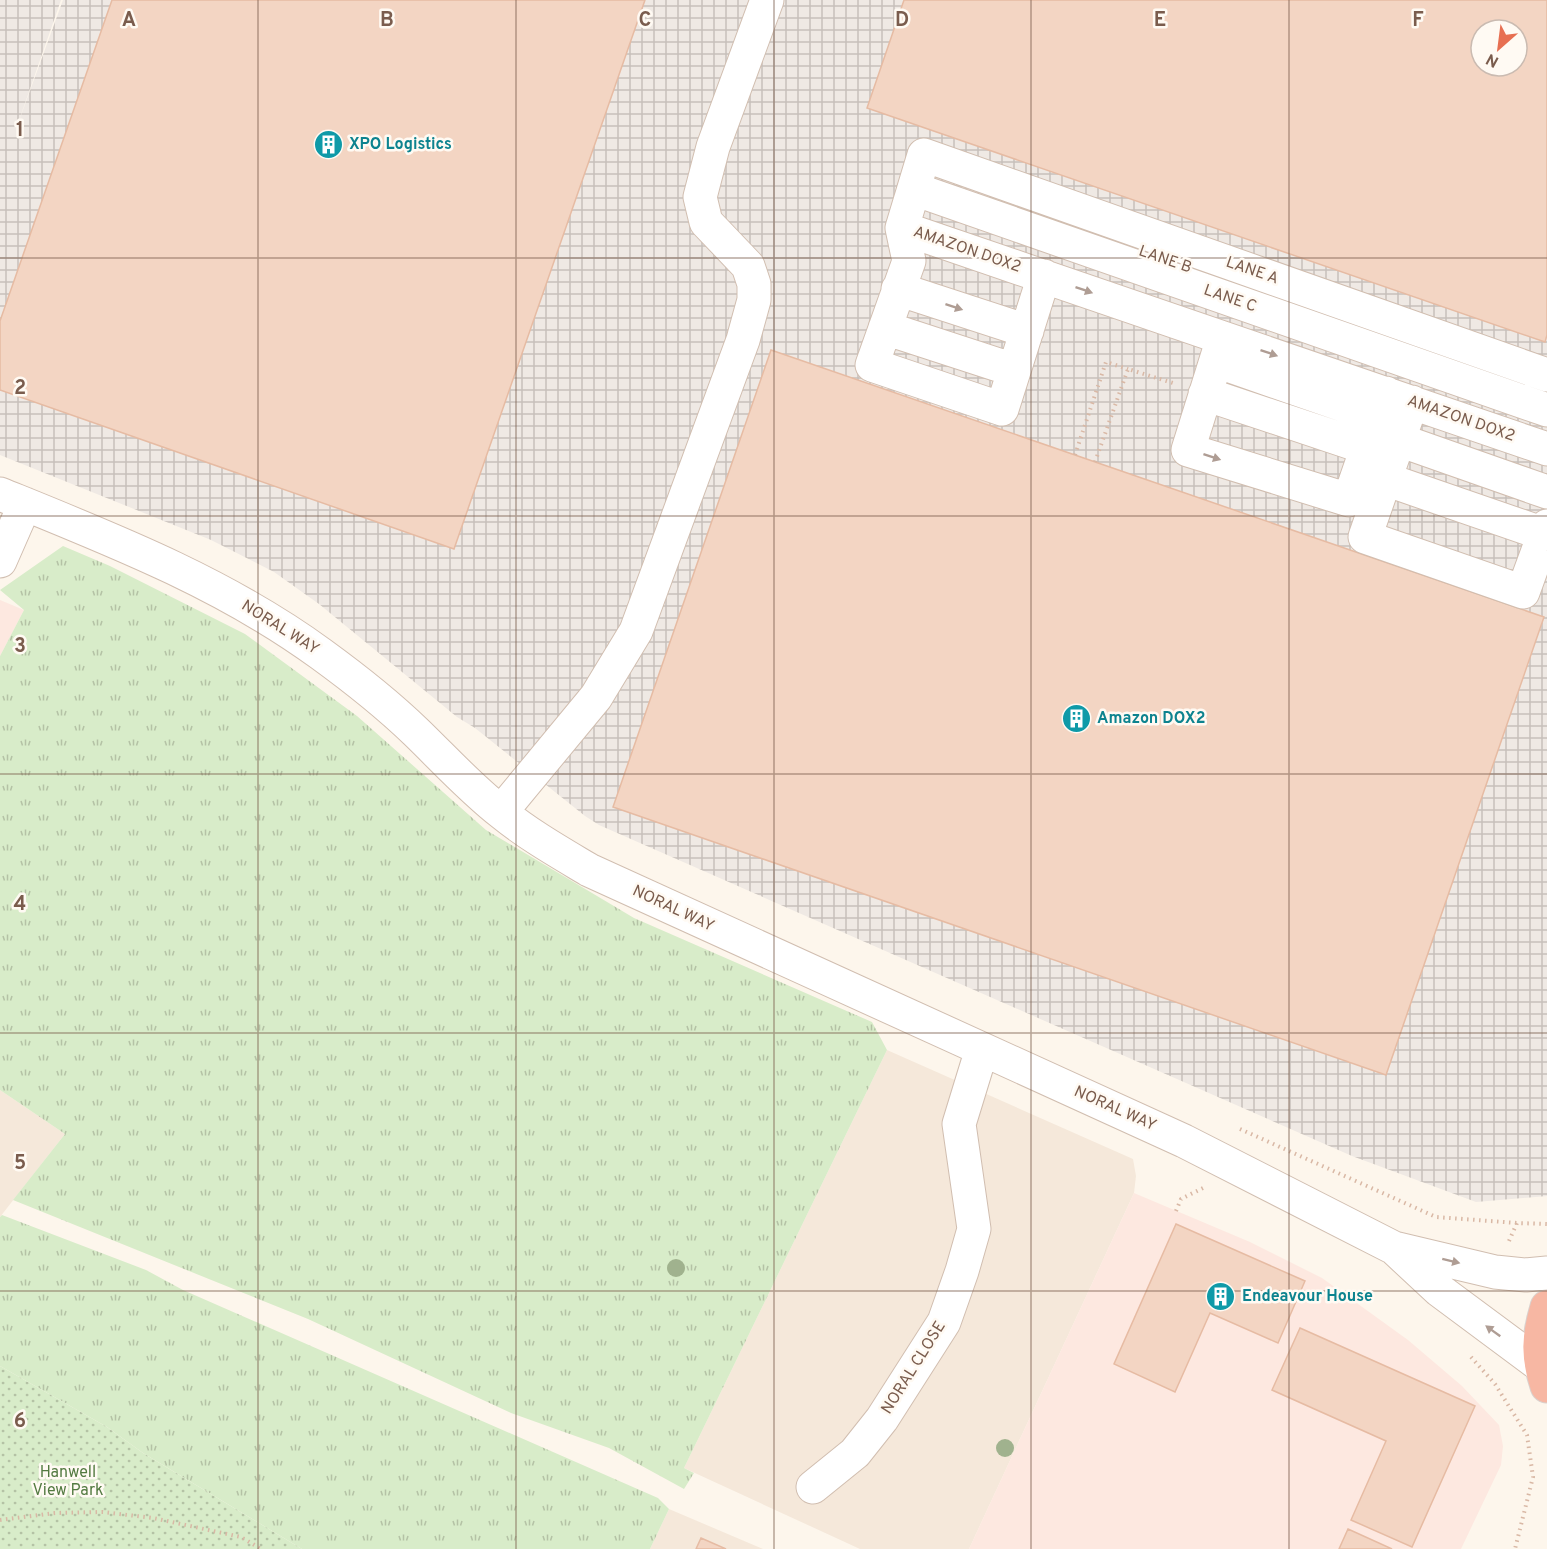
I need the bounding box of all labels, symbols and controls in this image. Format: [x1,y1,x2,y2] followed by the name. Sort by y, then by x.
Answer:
[122,8,136,34] text: A
[380,8,394,34] text: B
[639,8,651,34] text: C
[895,8,909,34] text: D
[1154,8,1166,34] text: E
[1412,8,1424,34] text: F
[1469,18,1529,78] north arrow
[1483,48,1503,71] text: N
[16,118,24,144] text: 1
[312,129,344,161] building icon: XPO Logistics
[349,135,452,155] place label: XPO Logistics
[911,222,1023,278] street label: AMAZON DOX2
[1136,242,1194,278] street label: LANE B
[1223,253,1281,289] street label: LANE A
[1201,281,1259,317] street label: LANE C
[1075,286,1093,296] one-way arrow
[945,303,963,312] one-way arrow
[1260,349,1278,359] one-way arrow
[14,376,26,402] text: 2
[1405,391,1517,447] street label: AMAZON DOX2
[1203,453,1221,462] one-way arrow
[237,596,323,660] street label: NORAL WAY
[14,634,26,660] text: 3
[1060,703,1092,735] building icon: Amazon DOX2
[1097,709,1205,729] place label: Amazon DOX2
[629,881,717,937] street label: NORAL WAY
[14,892,26,918] text: 4
[1071,1082,1159,1136] street label: NORAL WAY
[14,1151,26,1177] text: 5
[1441,1256,1460,1266] one-way arrow
[1205,1281,1237,1313] building icon: Endeavour House
[1242,1287,1373,1307] place label: Endeavour House
[877,1318,951,1418] street label: NORAL CLOSE
[1485,1325,1501,1337] one-way arrow
[14,1409,26,1435] text: 6
[32,1463,104,1501] park label: Hanwell View Park

